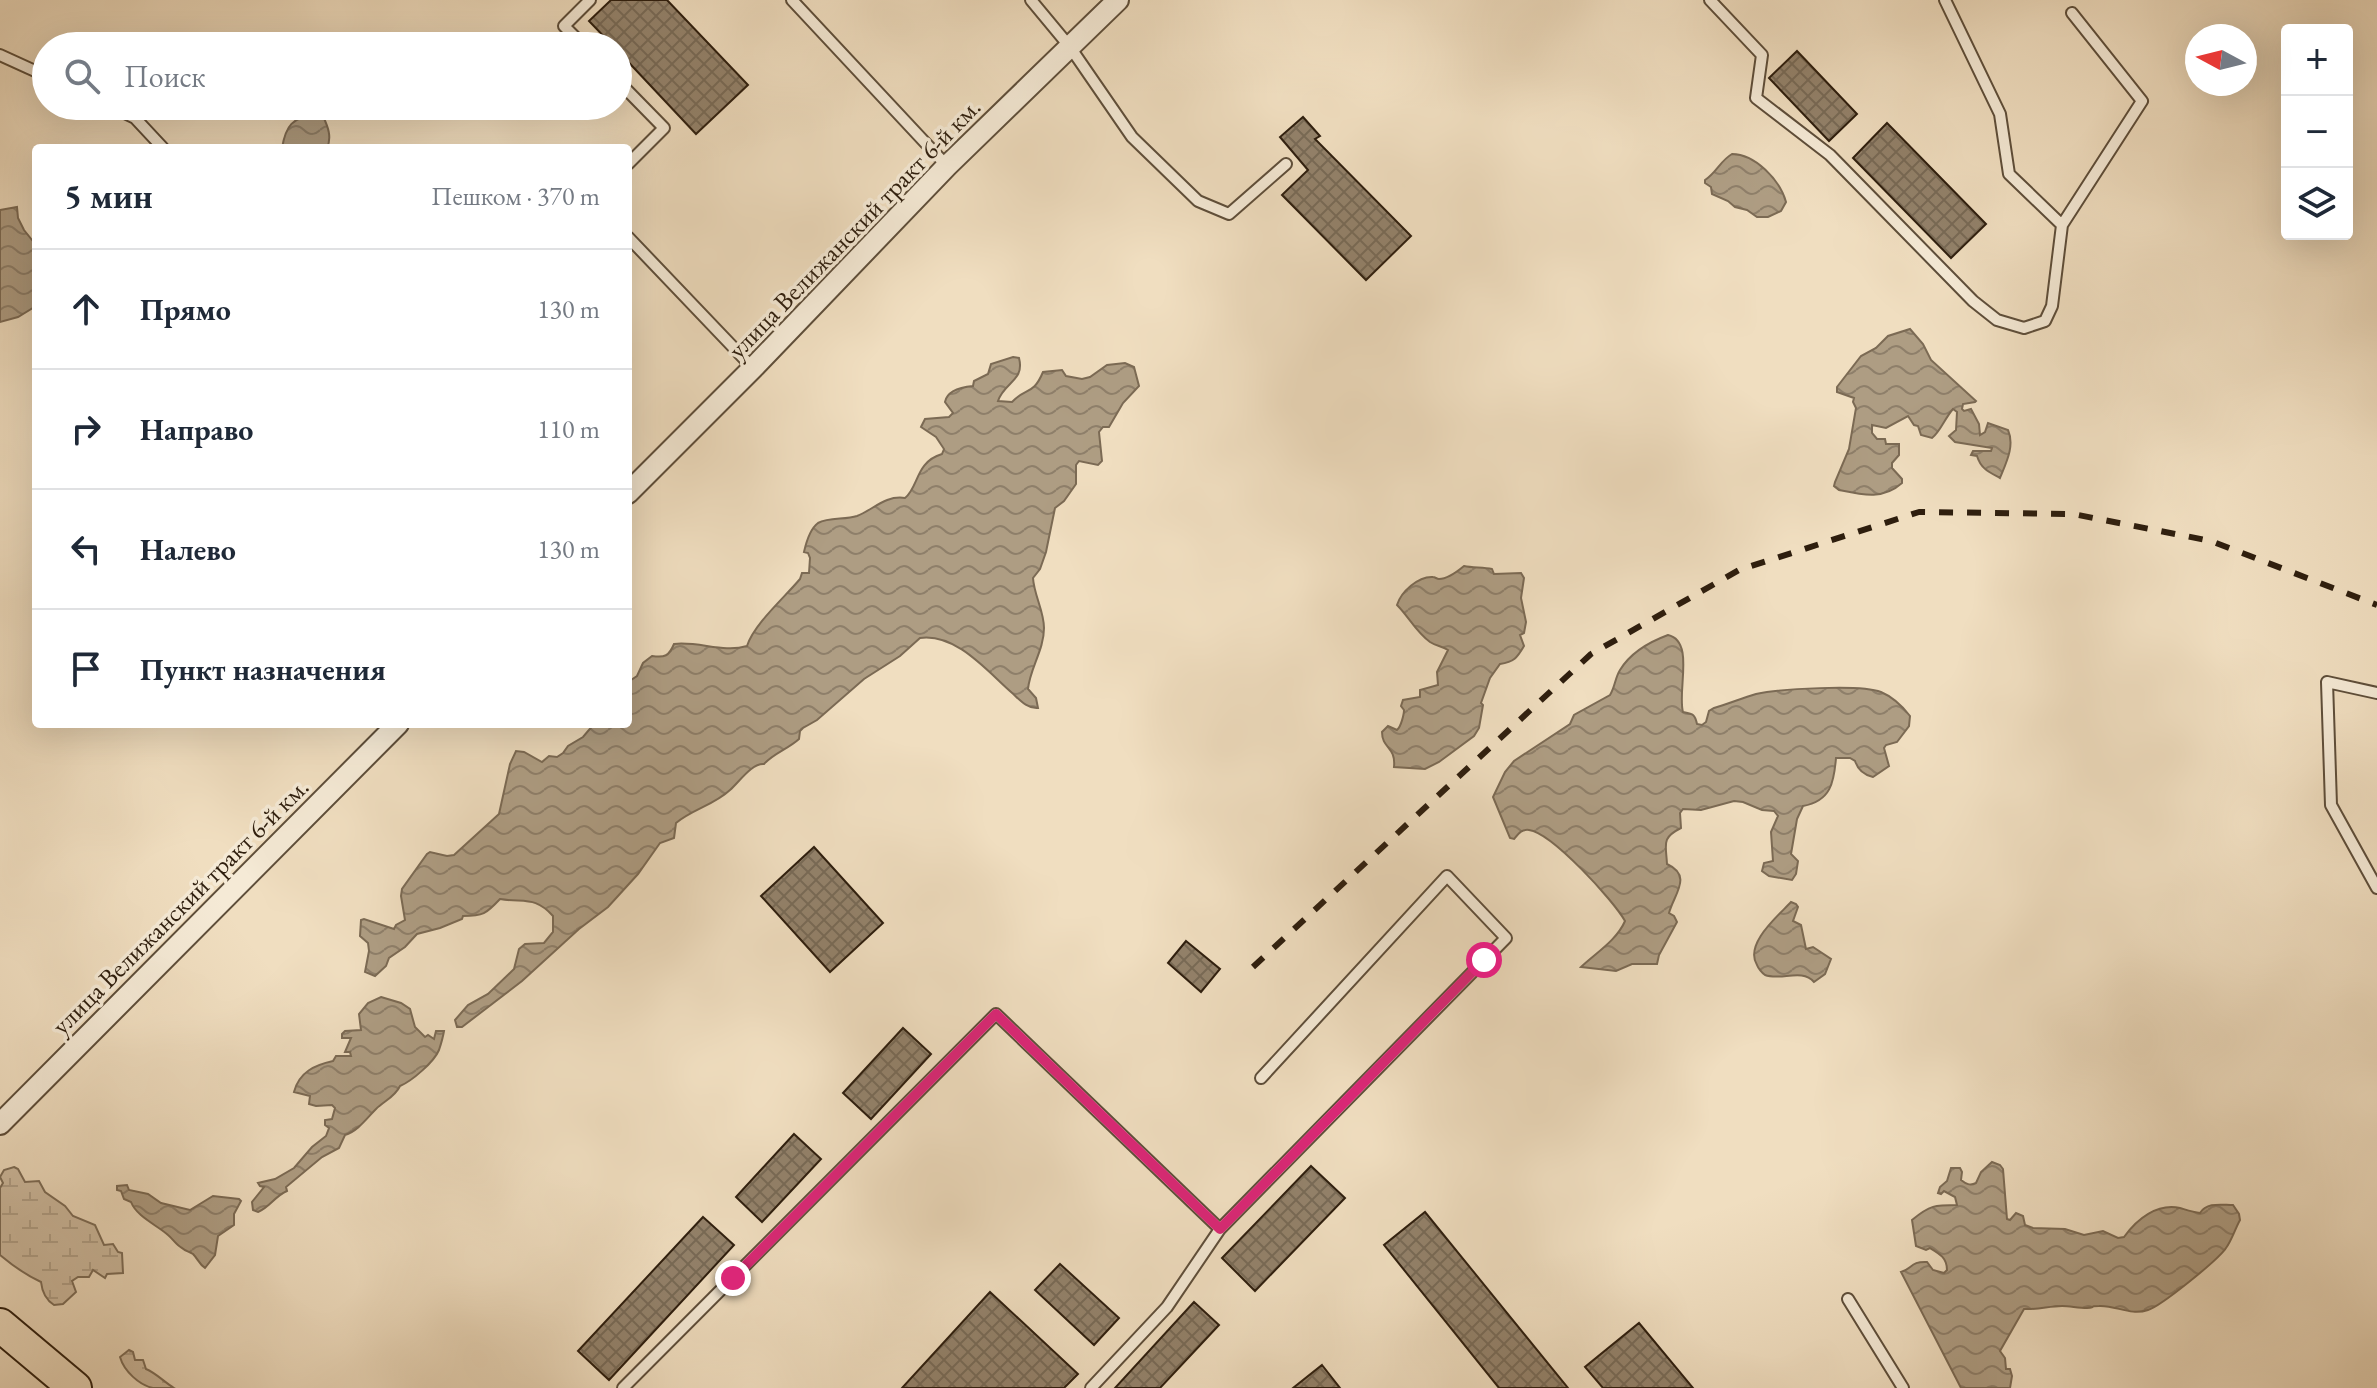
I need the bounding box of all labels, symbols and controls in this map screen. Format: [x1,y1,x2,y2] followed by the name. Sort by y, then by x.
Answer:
[2185,24,2257,96] north arrow
[2281,24,2353,240] map controls
[2281,24,2353,96] button: +
[32,32,632,120] search box
[60,54,104,98] icon: search
[124,57,206,96] text: Поиск
[720,90,988,366] street label: улица Велижанский тракт 6-й км.
[2281,96,2353,168] button: −
[2281,168,2353,240] button: layers
[64,174,153,218] text: 5 мин
[431,179,600,213] text: Пешком · 370 m
[64,287,108,331] icon: ahead
[140,290,231,329] text: Прямо
[537,292,600,326] text: 130 m
[64,407,108,451] icon: right
[140,410,253,449] text: Направо
[537,412,600,446] text: 110 m
[64,527,108,571] icon: left
[140,530,236,569] text: Налево
[537,532,600,566] text: 130 m
[64,647,108,691] icon: arrive
[140,650,386,689] text: Пункт назначения
[44,770,316,1042] street label: улица Велижанский тракт 6-й км.
[1466,942,1502,978] route start
[715,1260,751,1296] route end

